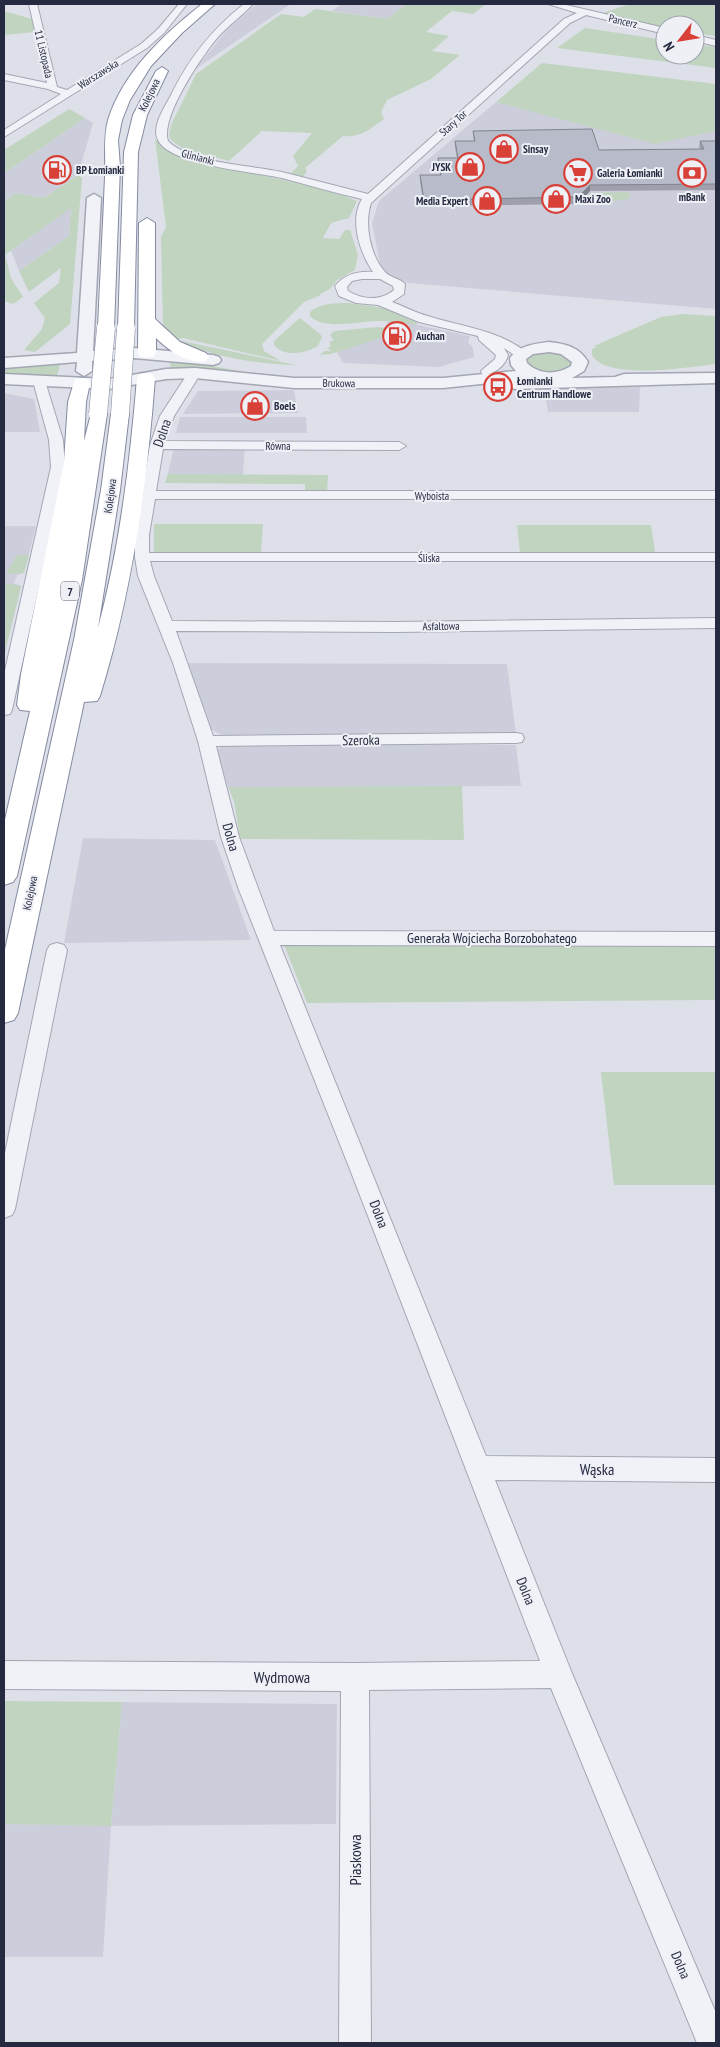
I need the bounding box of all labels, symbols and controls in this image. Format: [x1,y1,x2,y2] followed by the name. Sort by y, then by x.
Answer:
[607,11,639,31] street label: Pancerz
[655,15,705,65] north arrow
[32,29,56,79] street label: 11 Listopada
[659,39,679,55] text: N
[75,56,121,92] street label: Warszawska
[135,76,163,114] street label: Kolejowa
[436,107,470,139] street label: Stary Tor
[489,134,519,164] shop icon: Sinsay
[523,142,549,156] place label: Sinsay
[180,146,216,168] street label: Glinianki
[455,152,485,182] shop icon: JYSK
[42,155,72,185] fuel station icon: BP Łomianki
[563,158,593,188] supermarket icon: Galeria Łomianki
[677,158,707,188] bank icon: mBank
[431,160,451,174] place label: JYSK
[76,163,125,177] place label: BP Łomianki
[597,166,663,180] place label: Galeria Łomianki
[541,184,571,214] shop icon: Maxi Zoo
[472,186,502,216] shop icon: Media Expert
[679,190,706,204] place label: mBank
[575,192,611,206] place label: Maxi Zoo
[416,194,469,208] place label: Media Expert
[382,321,412,351] fuel station icon: Auchan
[415,329,445,343] place label: Auchan
[483,372,513,402] bus stop icon: Łomianki Centrum Handlowe
[517,374,591,401] place label: Łomianki Centrum Handlowe
[323,376,355,390] street label: Brukowa
[240,391,270,421] shop icon: Boels
[274,399,296,413] place label: Boels
[149,417,175,449] street label: Dolna
[265,439,291,453] street label: Równa
[101,478,119,514] street label: Kolejowa
[415,489,449,503] street label: Wyboista
[418,551,440,565] street label: Śliska
[61,582,79,600] road number: 7
[422,619,460,633] street label: Asfaltowa
[342,731,380,749] street label: Szeroka
[218,821,244,853] street label: Dolna
[20,875,40,911] street label: Kolejowa
[407,929,577,947] street label: Generała Wojciecha Borzobohatego
[366,1198,392,1230] street label: Dolna
[580,1459,614,1479] street label: Wąska
[512,1574,540,1608] street label: Dolna
[254,1667,310,1687] street label: Wydmowa
[345,1834,365,1886] street label: Piaskowa
[667,1948,695,1982] street label: Dolna

